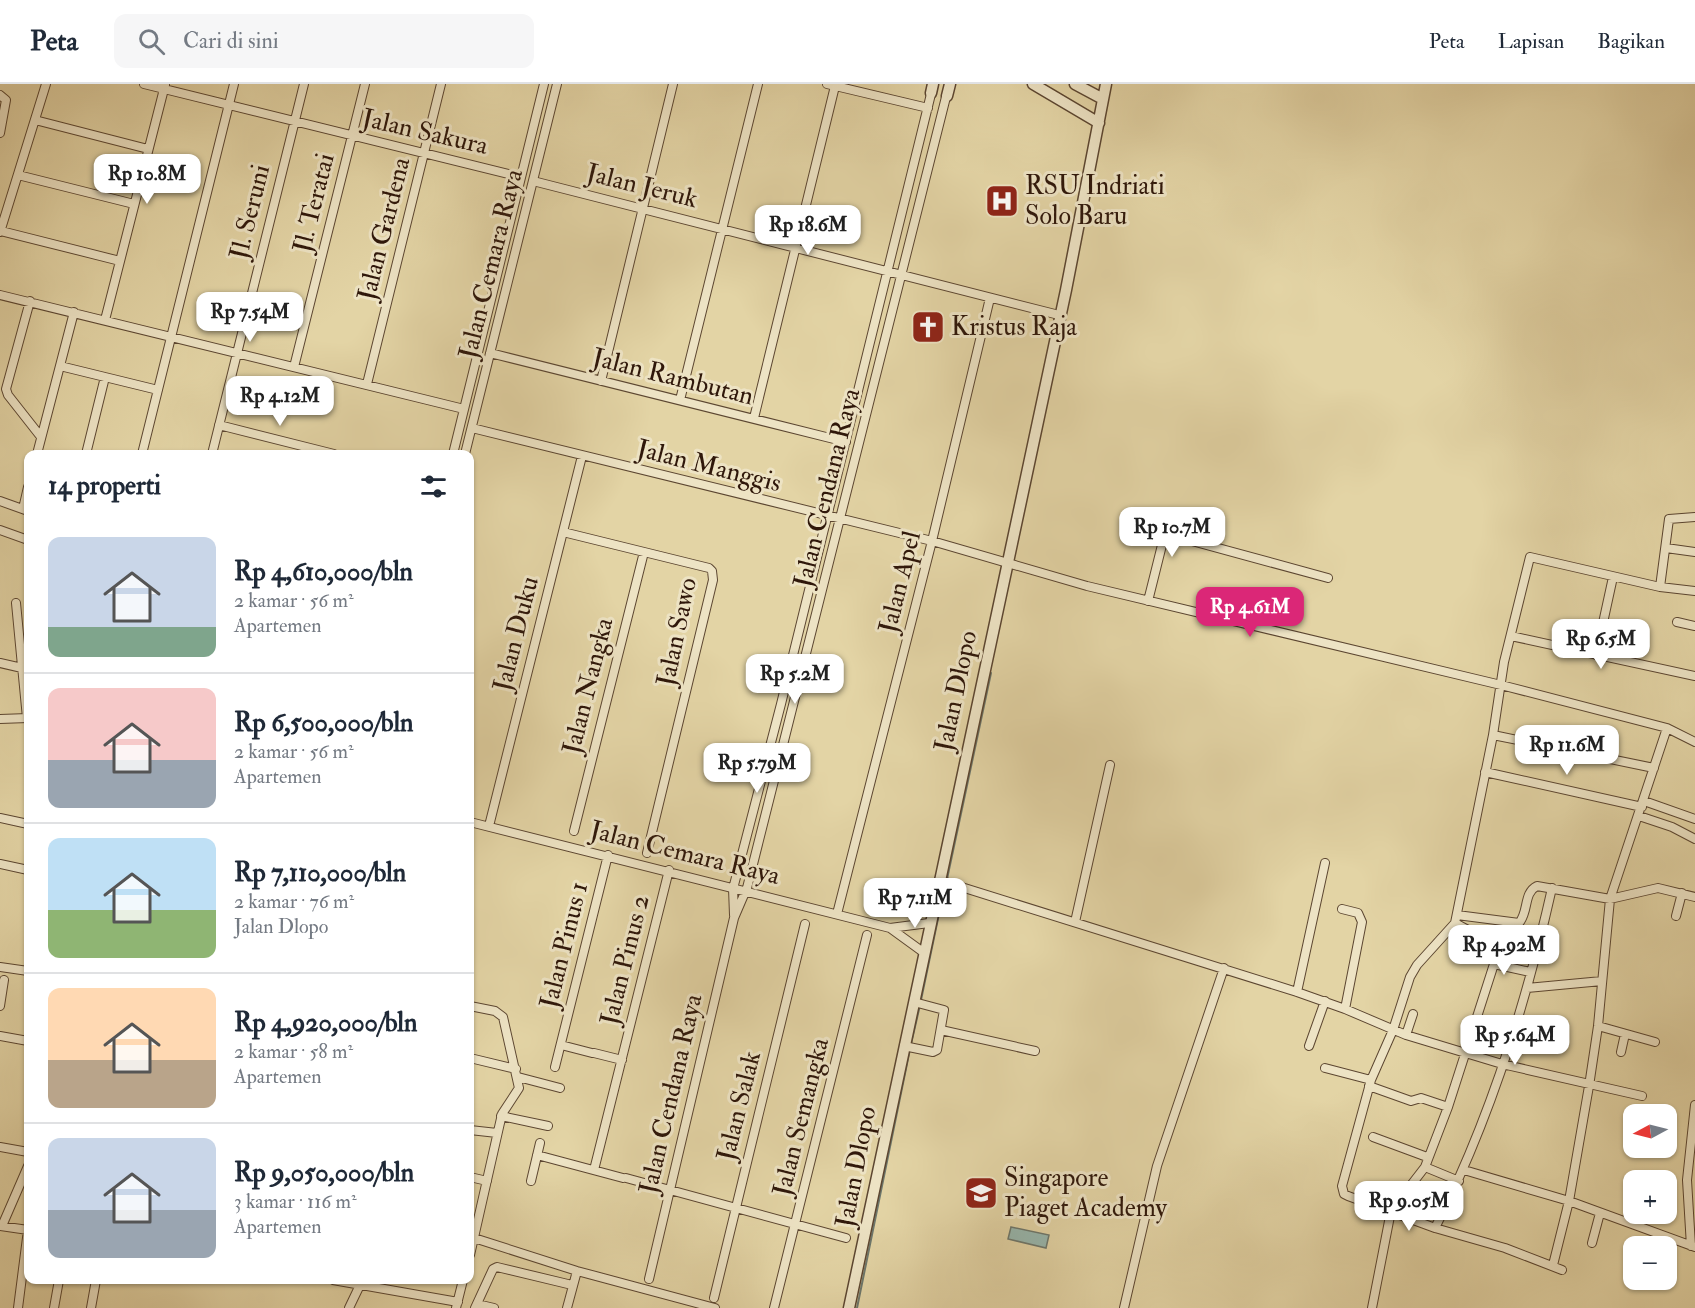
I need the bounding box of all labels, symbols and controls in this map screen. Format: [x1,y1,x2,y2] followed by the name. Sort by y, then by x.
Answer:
[114,14,534,68] search box
[30,24,78,59] text: Peta
[135,25,168,58] icon: search
[183,27,279,55] text: Cari di sini
[1429,28,1465,55] text: Peta
[1498,28,1564,55] text: Lapisan
[1597,28,1665,55] text: Bagikan
[358,102,491,162] street label: Jalan Sakura
[286,150,342,257] street label: Jl. Teratai
[85,154,209,205] pin: Rp 10.8M
[350,154,417,305] street label: Jalan Gardena
[582,157,701,215] street label: Jalan Jeruk
[108,161,186,186] text: Rp 10.8M
[223,161,277,264] street label: Jl. Seruni
[452,165,530,363] street label: Jalan Cemara Raya
[1025,170,1165,232] place label: RSU Indriati Solo Baru
[984,183,1020,219] hospital icon: RSU Indriati Solo Baru
[746,205,870,256] pin: Rp 18.6M
[769,212,847,237] text: Rp 18.6M
[188,292,312,343] pin: Rp 7.54M
[210,299,290,324] text: Rp 7.54M
[910,309,946,345] church icon: Kristus Raja
[951,311,1077,343] place label: Kristus Raja
[588,341,757,412] street label: Jalan Rambutan
[218,376,342,427] pin: Rp 4.12M
[240,383,320,408] text: Rp 4.12M
[787,385,867,592] street label: Jalan Cendana Raya
[633,432,784,499] street label: Jalan Manggis
[48,470,161,502] text: 14 properti
[417,470,450,503] icon: filters
[1110,507,1234,558] pin: Rp 10.7M
[1133,514,1211,539] text: Rp 10.7M
[872,527,929,638] street label: Jalan Apel
[234,556,413,588] text: Rp 4,610,000/bln
[96,561,168,633] icon: home
[486,573,546,696] street label: Jalan Duku
[650,575,704,690] street label: Jalan Sawo
[1188,587,1312,638] pin: Rp 4.61M
[234,588,354,613] text: 2 kamar · 56 m²
[1210,594,1290,619] text: Rp 4.61M
[234,613,321,638] text: Apartemen
[555,614,620,758] street label: Jalan Nangka
[1546,619,1656,670] pin: Rp 6.5M
[1566,626,1636,651] text: Rp 6.5M
[927,628,985,755] street label: Jalan Dlopo
[740,654,850,705] pin: Rp 5.2M
[760,661,830,686] text: Rp 5.2M
[234,707,414,739] text: Rp 6,500,000/bln
[96,712,168,784] icon: home
[1505,725,1629,776] pin: Rp 11.6M
[1529,732,1605,757] text: Rp 11.6M
[234,739,354,764] text: 2 kamar · 56 m²
[695,743,819,794] pin: Rp 5.79M
[718,750,796,775] text: Rp 5.79M
[234,764,321,789] text: Apartemen
[586,814,784,892] street label: Jalan Cemara Raya
[234,857,406,889] text: Rp 7,110,000/bln
[96,862,168,934] icon: home
[533,878,595,1013] street label: Jalan Pinus 1
[853,878,977,929] pin: Rp 7.11M
[878,885,952,910] text: Rp 7.11M
[234,889,354,914] text: 2 kamar · 76 m²
[593,892,657,1029] street label: Jalan Pinus 2
[234,914,328,939] text: Jalan Dlopo
[1442,925,1566,976] pin: Rp 4.92M
[1462,932,1546,957] text: Rp 4.92M
[632,991,710,1198] street label: Jalan Cendana Raya
[234,1007,417,1039] text: Rp 4,920,000/bln
[96,1012,168,1084] icon: home
[1453,1015,1577,1066] pin: Rp 5.64M
[1474,1022,1556,1047] text: Rp 5.64M
[766,1034,836,1201] street label: Jalan Semangka
[234,1039,353,1064] text: 2 kamar · 58 m²
[710,1047,768,1165] street label: Jalan Salak
[234,1064,321,1089] text: Apartemen
[828,1104,884,1231] street label: Jalan Dlopo
[1623,1104,1677,1158] north arrow
[1623,1104,1677,1290] map controls
[234,1157,414,1189] text: Rp 9,050,000/bln
[96,1162,168,1234] icon: home
[1004,1162,1167,1224] place label: Singapore Piaget Academy
[1623,1170,1677,1224] button: +
[963,1175,999,1211] school or university icon: Singapore Piaget Academy
[1347,1181,1471,1232] pin: Rp 9.05M
[1368,1188,1450,1213] text: Rp 9.05M
[234,1189,357,1214] text: 3 kamar · 116 m²
[234,1214,321,1239] text: Apartemen
[1623,1236,1677,1290] button: −

